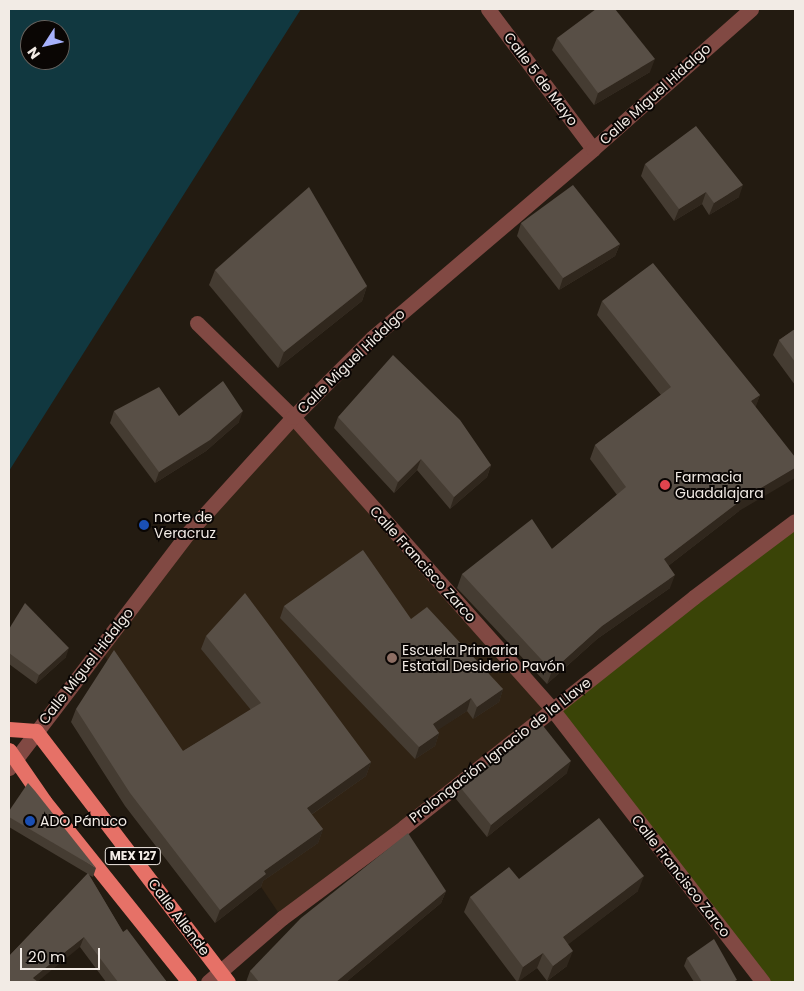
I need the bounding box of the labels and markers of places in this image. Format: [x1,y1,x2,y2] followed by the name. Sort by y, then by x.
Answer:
[675,469,764,502] place label: Farmacia Guadalajara
[659,479,671,491] marker: Farmacia Guadalajara
[154,509,216,542] place label: norte de Veracruz
[138,519,150,531] marker: norte de Veracruz
[402,642,565,674] place label: Escuela Primaria Estatal Desiderio Pavón
[386,652,398,664] marker: Escuela Primaria Estatal Desiderio Pavón
[40,813,127,829] place label: ADO Pánuco
[24,815,36,827] marker: ADO Pánuco

